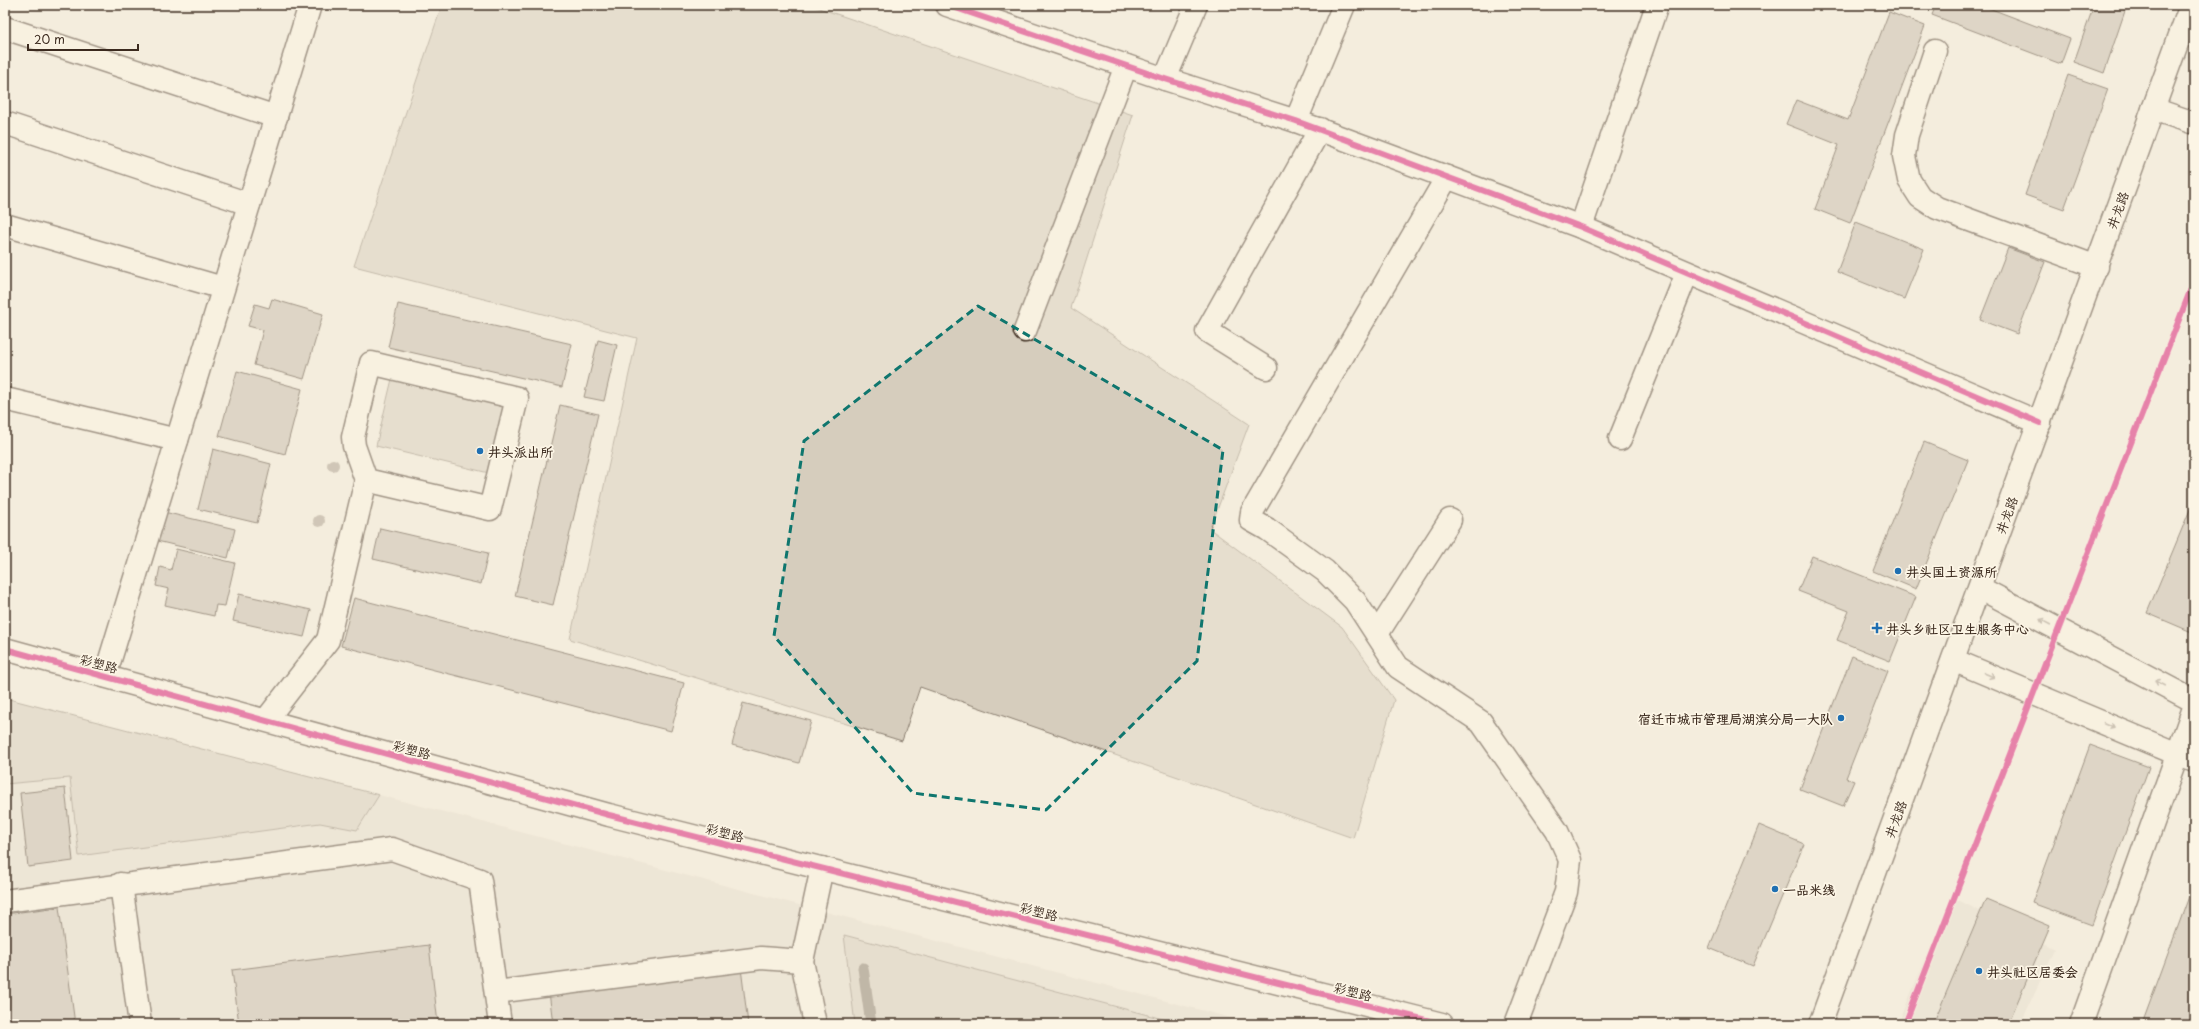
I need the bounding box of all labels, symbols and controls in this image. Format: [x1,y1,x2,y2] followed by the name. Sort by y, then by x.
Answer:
[28,26,138,52] scale bar
[34,30,65,48] text: 20 m
[2101,188,2133,232] street label: 井龙路
[488,442,553,461] place label: 井头派出所
[475,446,485,456] marker: 井头派出所
[1990,493,2022,537] street label: 井龙路
[1906,562,1997,581] place label: 井头国土资源所
[1893,566,1903,576] marker: 井头国土资源所
[2039,618,2051,626] one-way arrow
[1886,619,2029,638] place label: 井头乡社区卫生服务中心
[1871,622,1883,634] marker: 井头乡社区卫生服务中心
[78,649,120,677] street label: 彩塑路
[1983,672,1995,679] one-way arrow
[2154,679,2166,686] one-way arrow
[1638,709,1833,728] place label: 宿迁市城市管理局湖滨分局一大队
[1836,713,1846,723] marker: 宿迁市城市管理局湖滨分局一大队
[2103,722,2115,730] one-way arrow
[391,735,433,763] street label: 彩塑路
[1879,797,1911,841] street label: 井龙路
[704,818,746,846] street label: 彩塑路
[1783,880,1835,899] place label: 一品米线
[1770,884,1780,894] marker: 一品米线
[1018,897,1060,925] street label: 彩塑路
[1987,962,2078,981] place label: 井头社区居委会
[1974,966,1984,976] marker: 井头社区居委会
[1332,977,1374,1005] street label: 彩塑路

